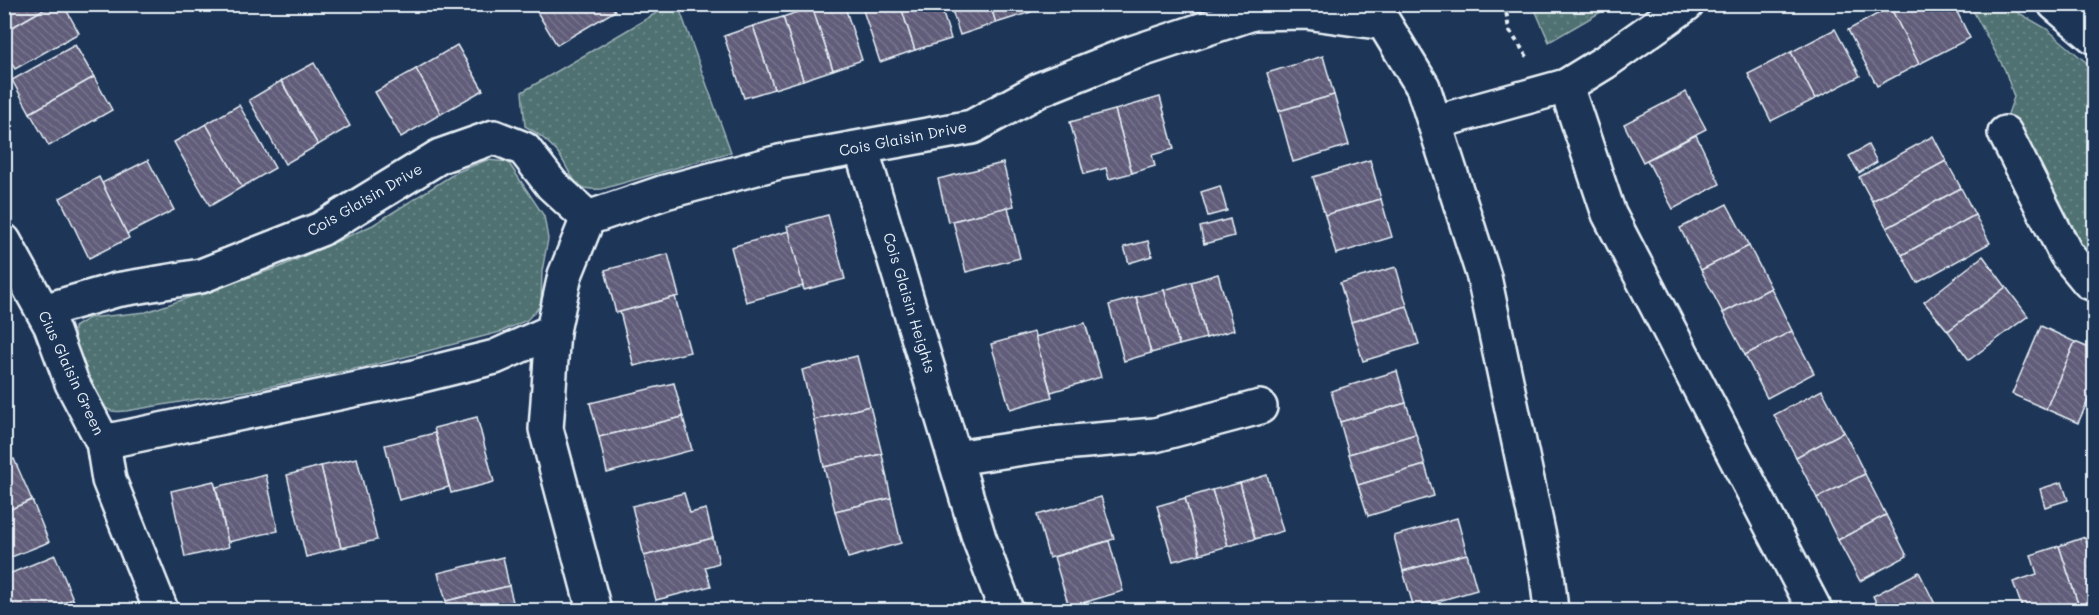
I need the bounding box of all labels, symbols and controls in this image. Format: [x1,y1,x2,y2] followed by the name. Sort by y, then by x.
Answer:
[837,116,968,160] street label: Cois Glaisin Drive
[303,158,426,240] street label: Cois Glaisin Drive
[879,230,941,375] street label: Cois Glaisin Heights
[34,307,109,438] street label: Cius Glaisin Green

